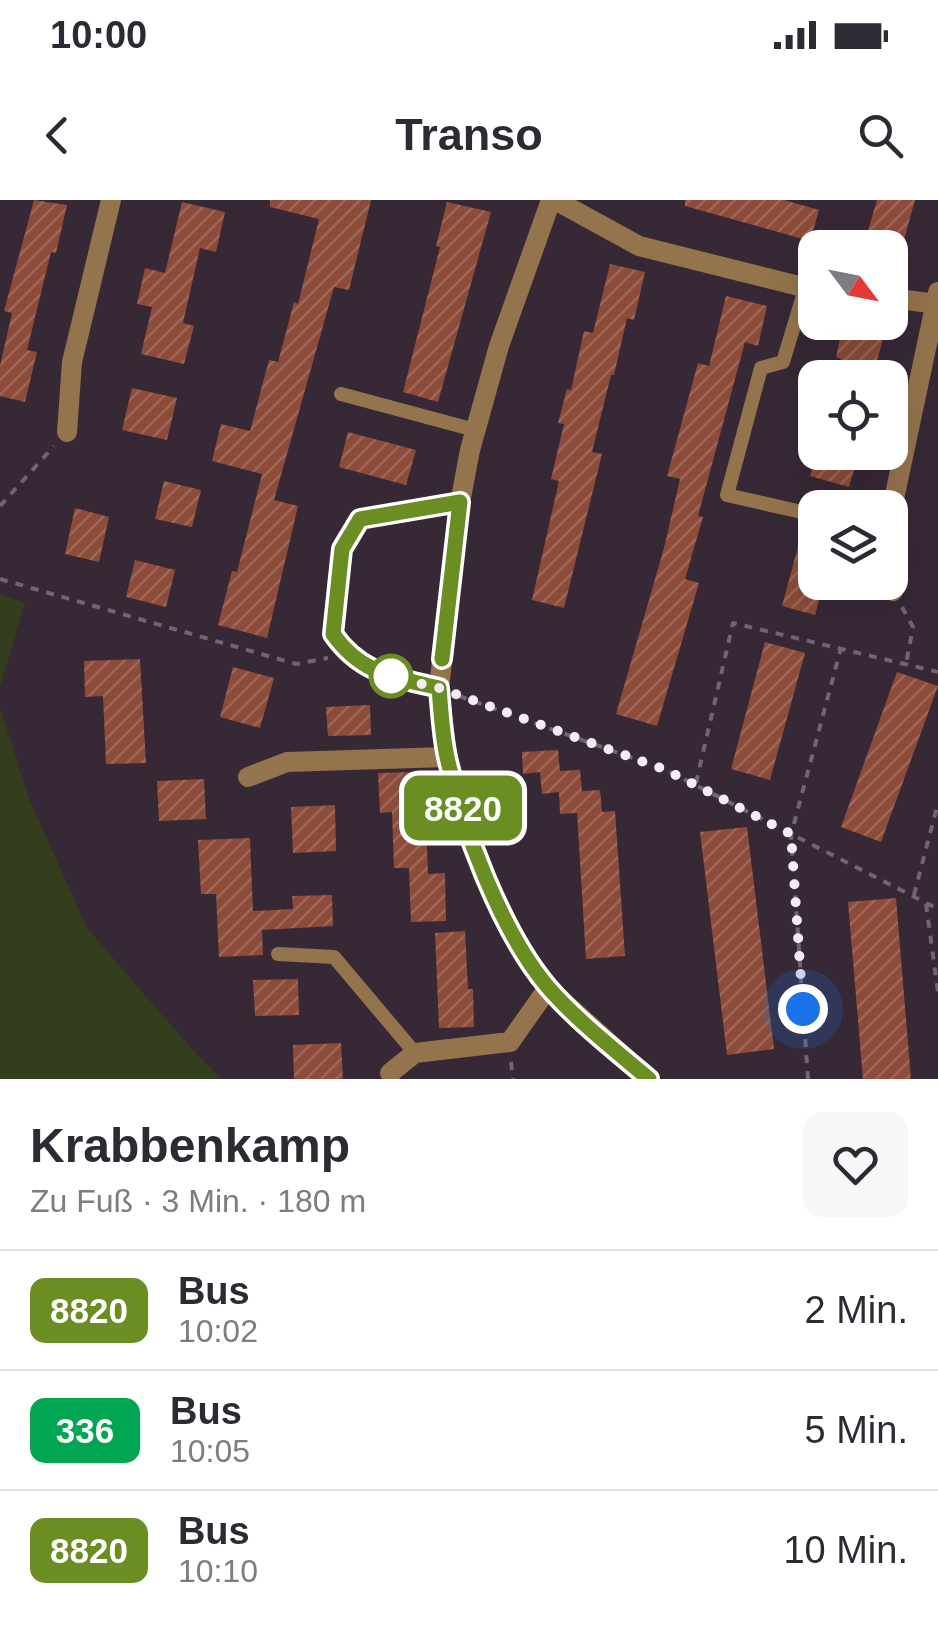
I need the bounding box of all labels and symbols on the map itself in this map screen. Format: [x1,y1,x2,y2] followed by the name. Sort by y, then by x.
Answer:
[798,230,908,340] north arrow
[370,655,412,697] unlabelled marker
[393,776,533,840] line badge: 8820
[778,984,828,1034] your location

